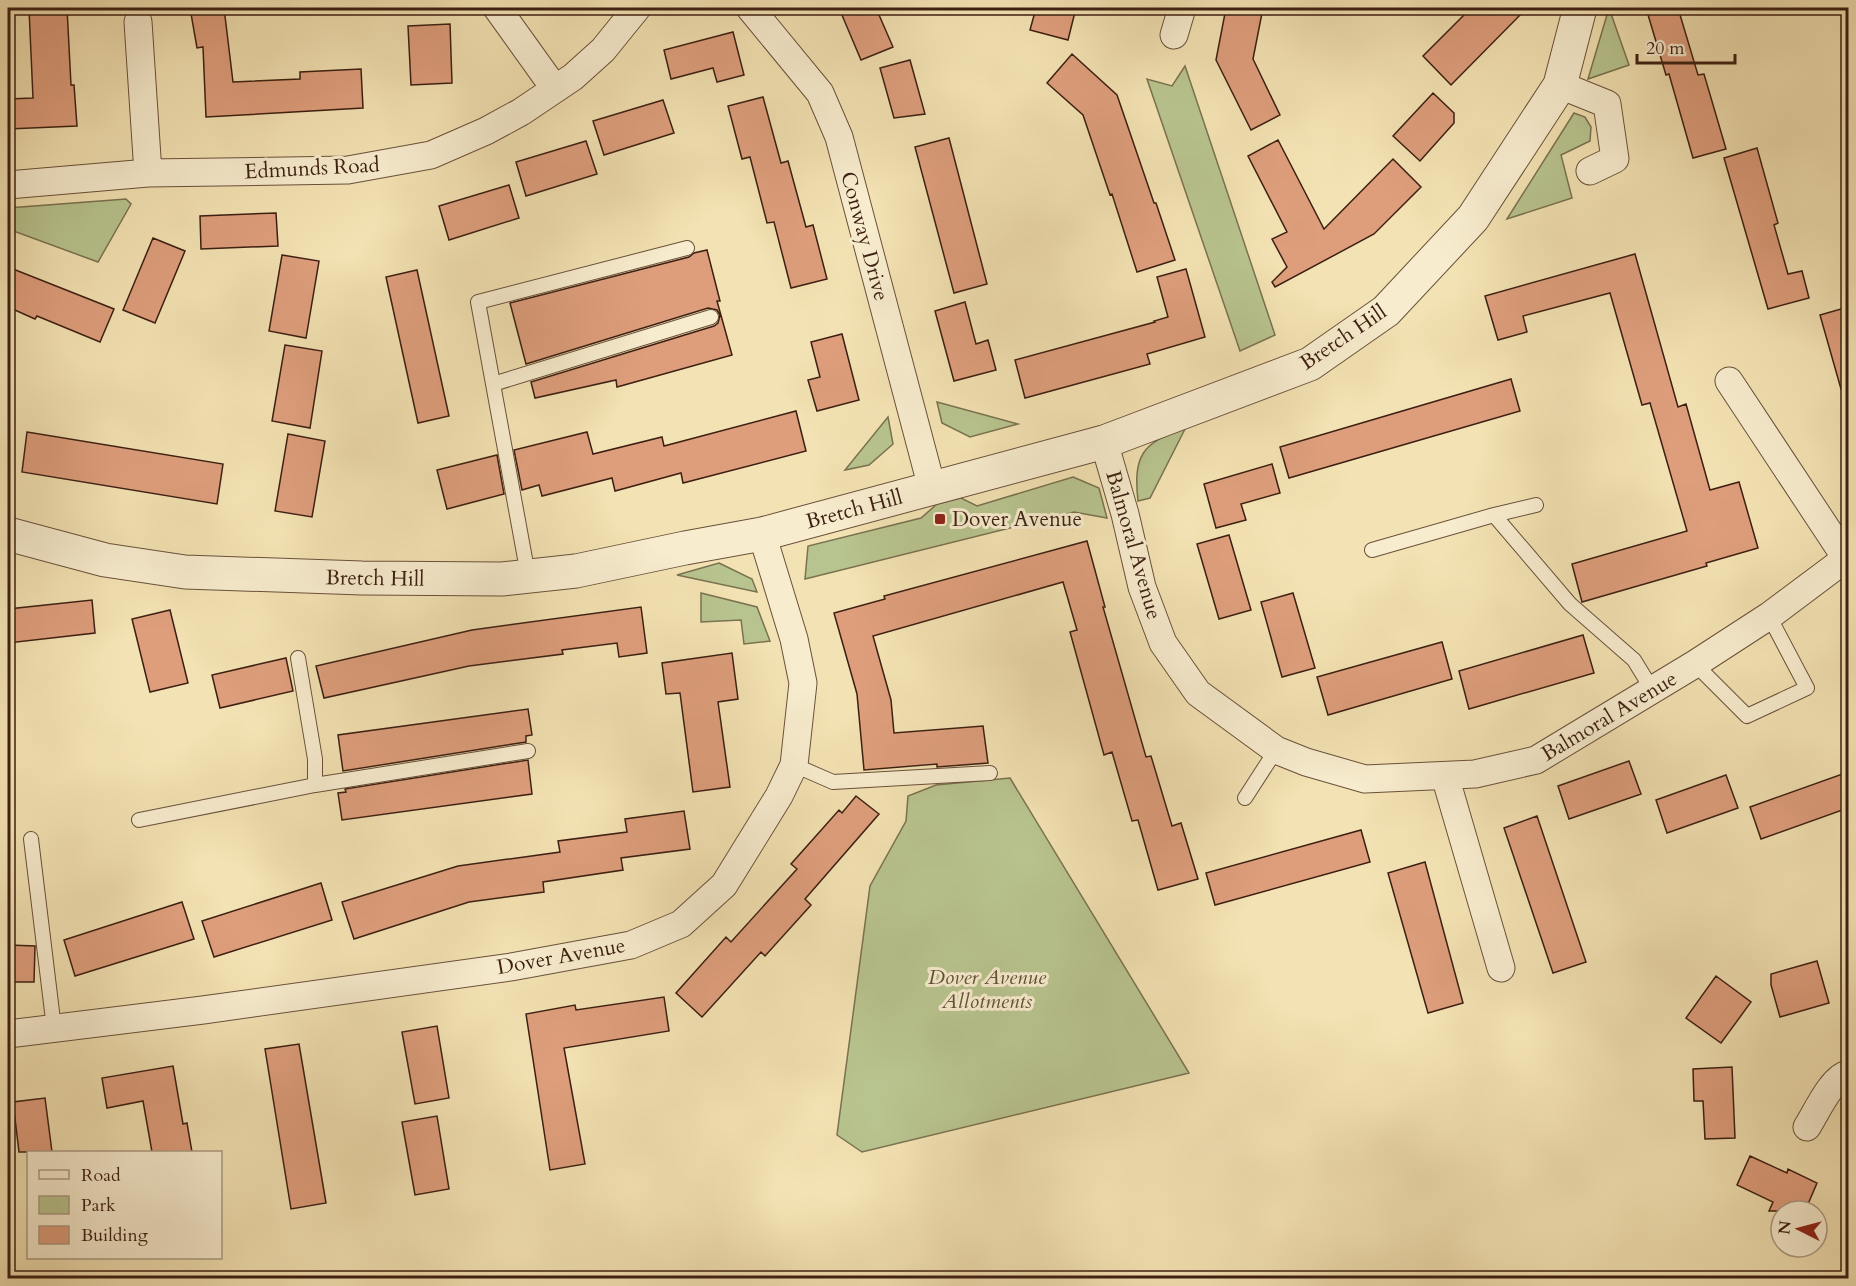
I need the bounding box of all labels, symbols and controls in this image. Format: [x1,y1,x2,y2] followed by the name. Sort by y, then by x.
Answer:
[1637,27,1734,65] scale bar
[1646,36,1685,61] text: 20 m
[244,150,380,187] street label: Edmunds Road
[833,168,896,304] street label: Conway Drive
[1294,298,1392,377] street label: Bretch Hill
[1098,467,1169,623] street label: Balmoral Avenue
[803,483,906,536] street label: Bretch Hill
[952,505,1082,534] place label: Dover Avenue
[933,512,947,526] marker: Dover Avenue
[325,563,425,594] street label: Bretch Hill
[1536,664,1683,768] street label: Balmoral Avenue
[495,931,628,982] street label: Dover Avenue
[928,963,1047,1016] park label: Dover Avenue Allotments
[27,1151,222,1259] legend
[81,1163,121,1188] text: Road
[81,1193,116,1218] text: Park
[1769,1199,1829,1259] north arrow
[1773,1219,1797,1236] text: N
[81,1223,149,1248] text: Building

